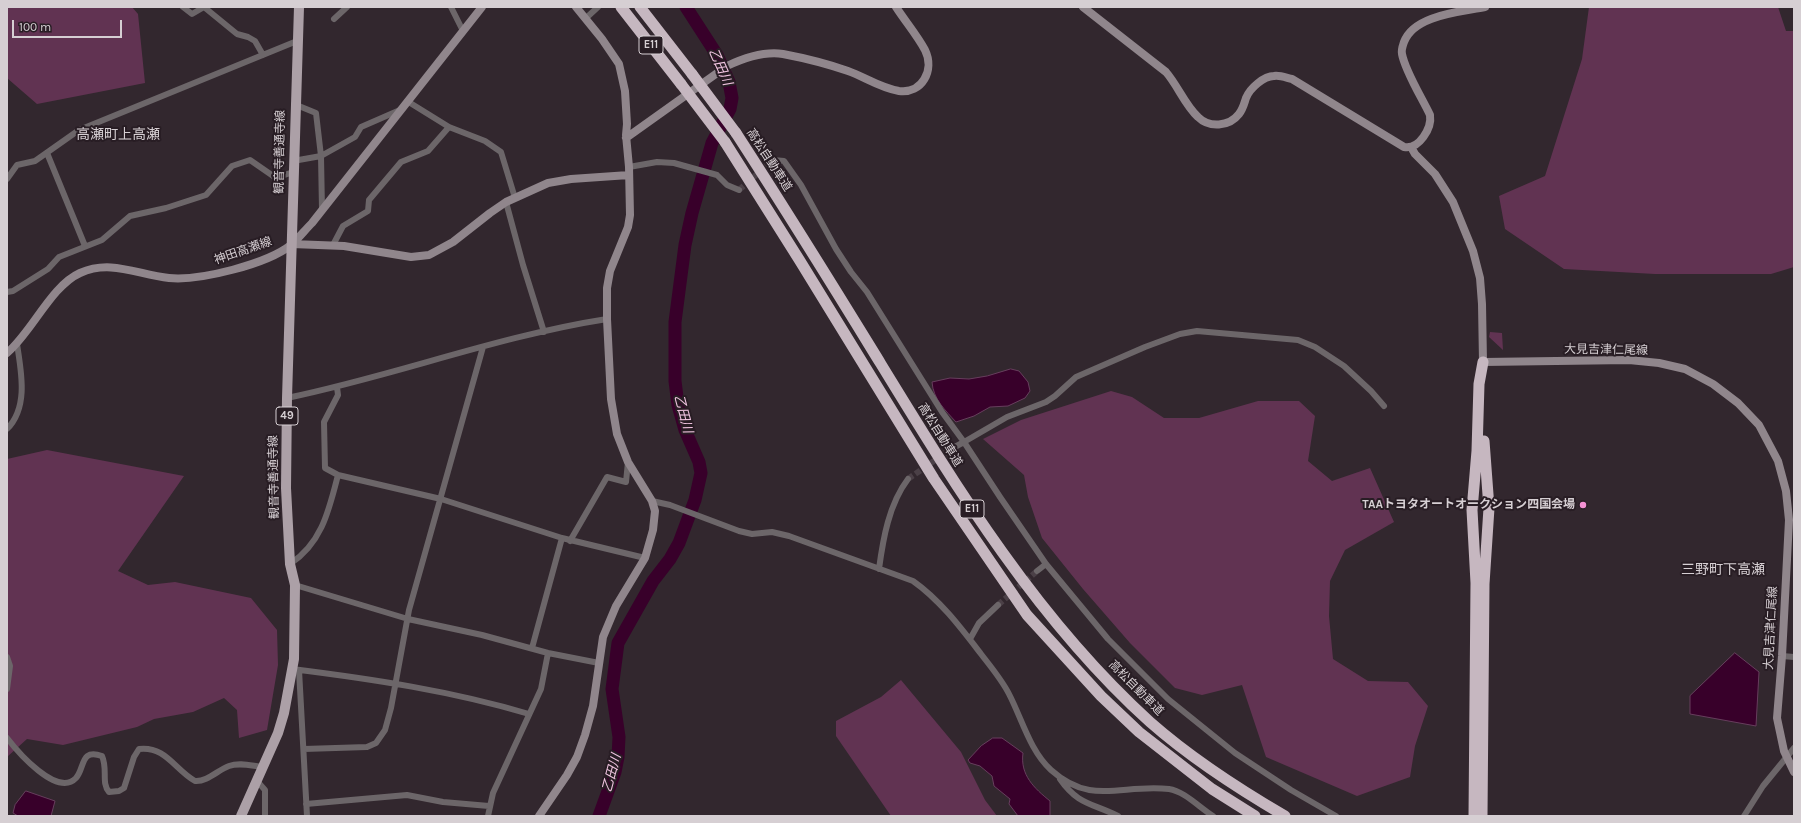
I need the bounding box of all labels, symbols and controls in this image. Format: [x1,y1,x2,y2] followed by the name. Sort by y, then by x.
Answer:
[14,12,124,38] scale bar
[19,20,51,34] text: 100 m
[639,36,663,54] road number: E11
[705,46,735,88] water label: 乙田川
[272,110,288,194] street label: 観音寺善通寺線
[743,126,795,194] street label: 高松自動車道
[76,127,160,143] district label: 高瀬町上高瀬
[212,234,274,268] street label: 神田高瀬線
[1564,342,1648,358] street label: 大見吉津仁尾線
[670,393,696,435] water label: 乙田川
[915,401,965,469] street label: 高松自動車道
[276,407,298,425] road number: 49
[266,435,282,519] street label: 観音寺善通寺線
[1362,498,1575,512] place label: TAAトヨタオートオークション四国会場
[960,500,984,518] road number: E11
[1578,500,1588,510] marker: TAAトヨタオートオークション四国会場
[1681,562,1765,578] district label: 三野町下高瀬
[1762,586,1780,670] street label: 大見吉津仁尾線
[1105,657,1167,719] street label: 高松自動車道
[599,752,625,794] water label: 乙田川

